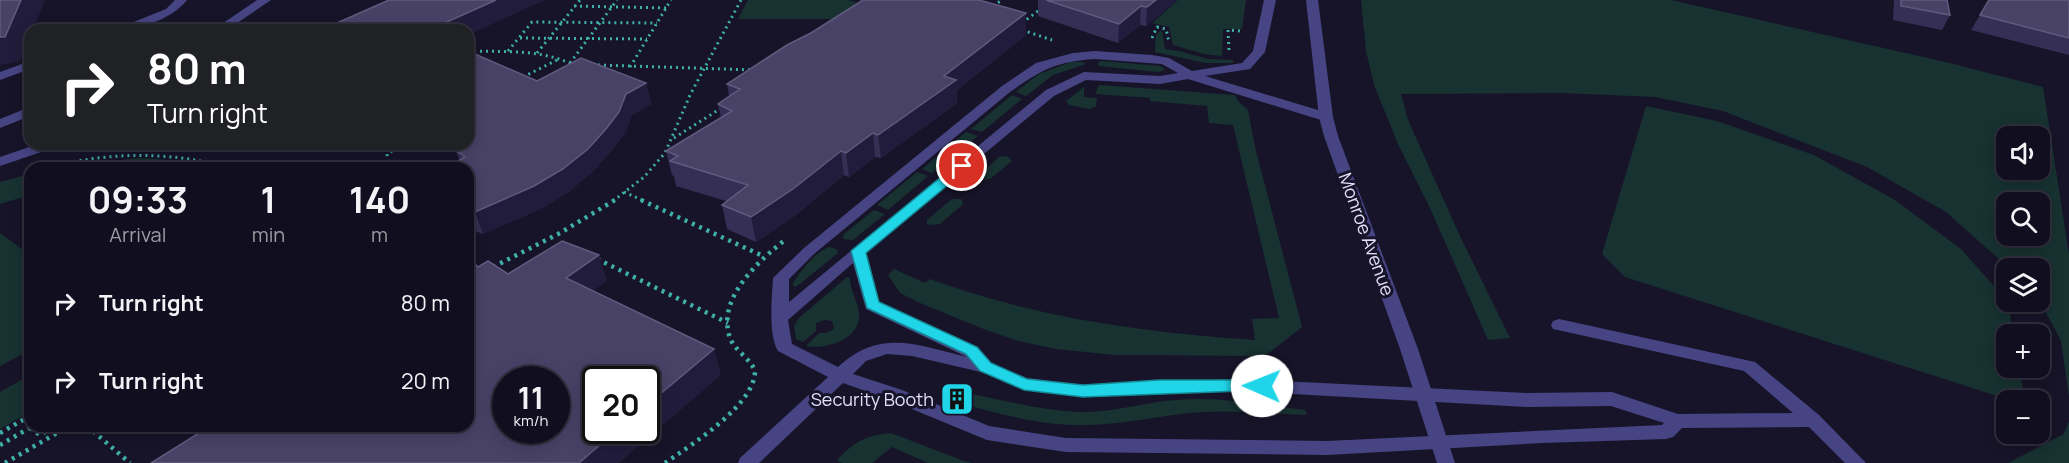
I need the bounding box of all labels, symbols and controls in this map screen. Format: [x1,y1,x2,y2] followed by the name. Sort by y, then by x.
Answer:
[147,39,247,97] text: 80 m
[48,48,126,126] icon: right
[147,94,268,131] text: Turn right
[1996,126,2050,444] map controls
[1996,126,2050,180] button: sound
[936,140,987,191] pin
[945,149,978,182] icon: arrive
[1334,169,1400,299] street label: Monroe Avenue
[88,175,188,224] text: 09:33
[261,175,276,224] text: 1
[349,175,410,224] text: 140
[1996,192,2050,246] button: search
[109,221,166,248] text: Arrival
[252,221,285,248] text: min
[371,221,388,248] text: m
[1996,258,2050,312] button: layers
[48,287,81,320] icon: right
[99,288,204,318] text: Turn right
[401,288,450,318] text: 80 m
[1996,324,2050,378] button: +
[1230,354,1294,418] position arrow
[48,365,81,398] icon: right
[99,366,204,396] text: Turn right
[401,366,450,396] text: 20 m
[582,366,660,444] speed limit sign: 20
[518,377,544,418] text: 11
[939,381,975,417] building icon: Security Booth
[811,387,934,411] place label: Security Booth
[1996,390,2050,444] button: −
[514,410,548,431] text: km/h

